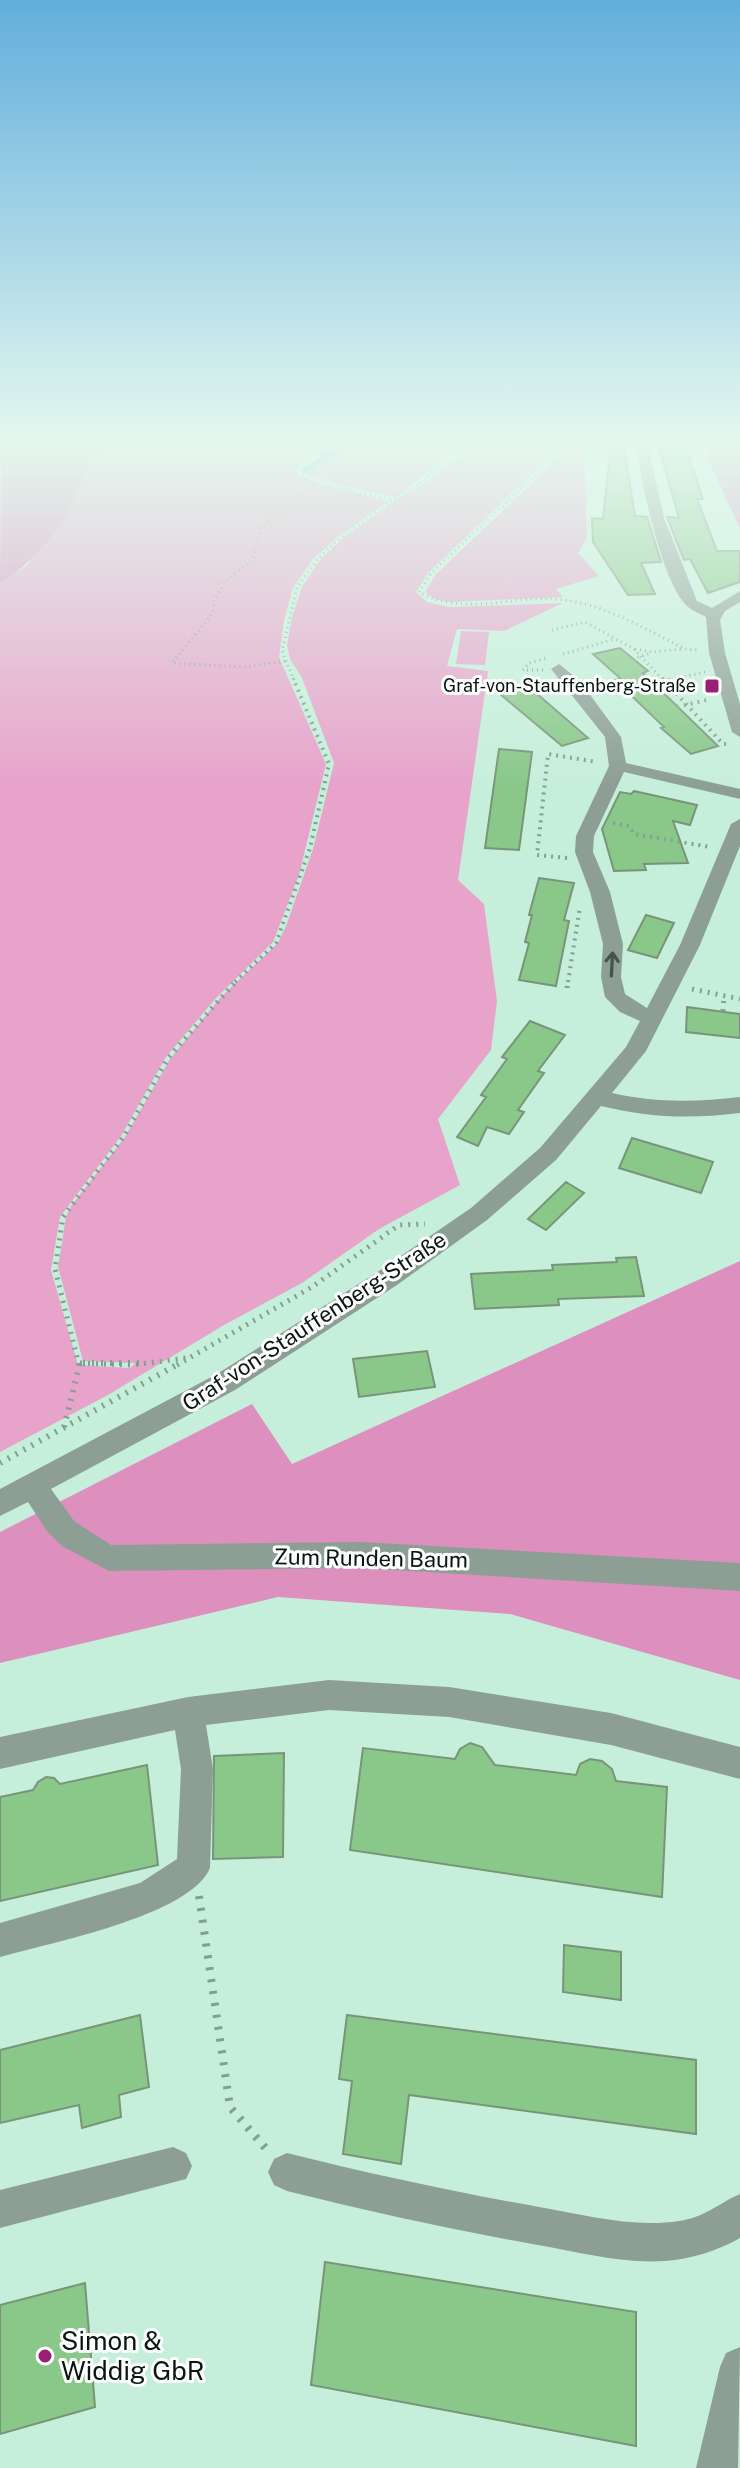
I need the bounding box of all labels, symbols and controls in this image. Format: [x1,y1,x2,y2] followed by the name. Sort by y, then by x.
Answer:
[443,675,696,696] place label: Graf-von-Stauffenberg-Straße
[703,677,721,695] marker: Graf-von-Stauffenberg-Straße
[604,951,619,978] one-way arrow
[177,1226,451,1416] street label: Graf-von-Stauffenberg-Straße
[274,1543,468,1573] street label: Zum Runden Baum
[61,2325,204,2386] place label: Simon & Widdig GbR
[36,2347,54,2365] marker: Simon & Widdig GbR

